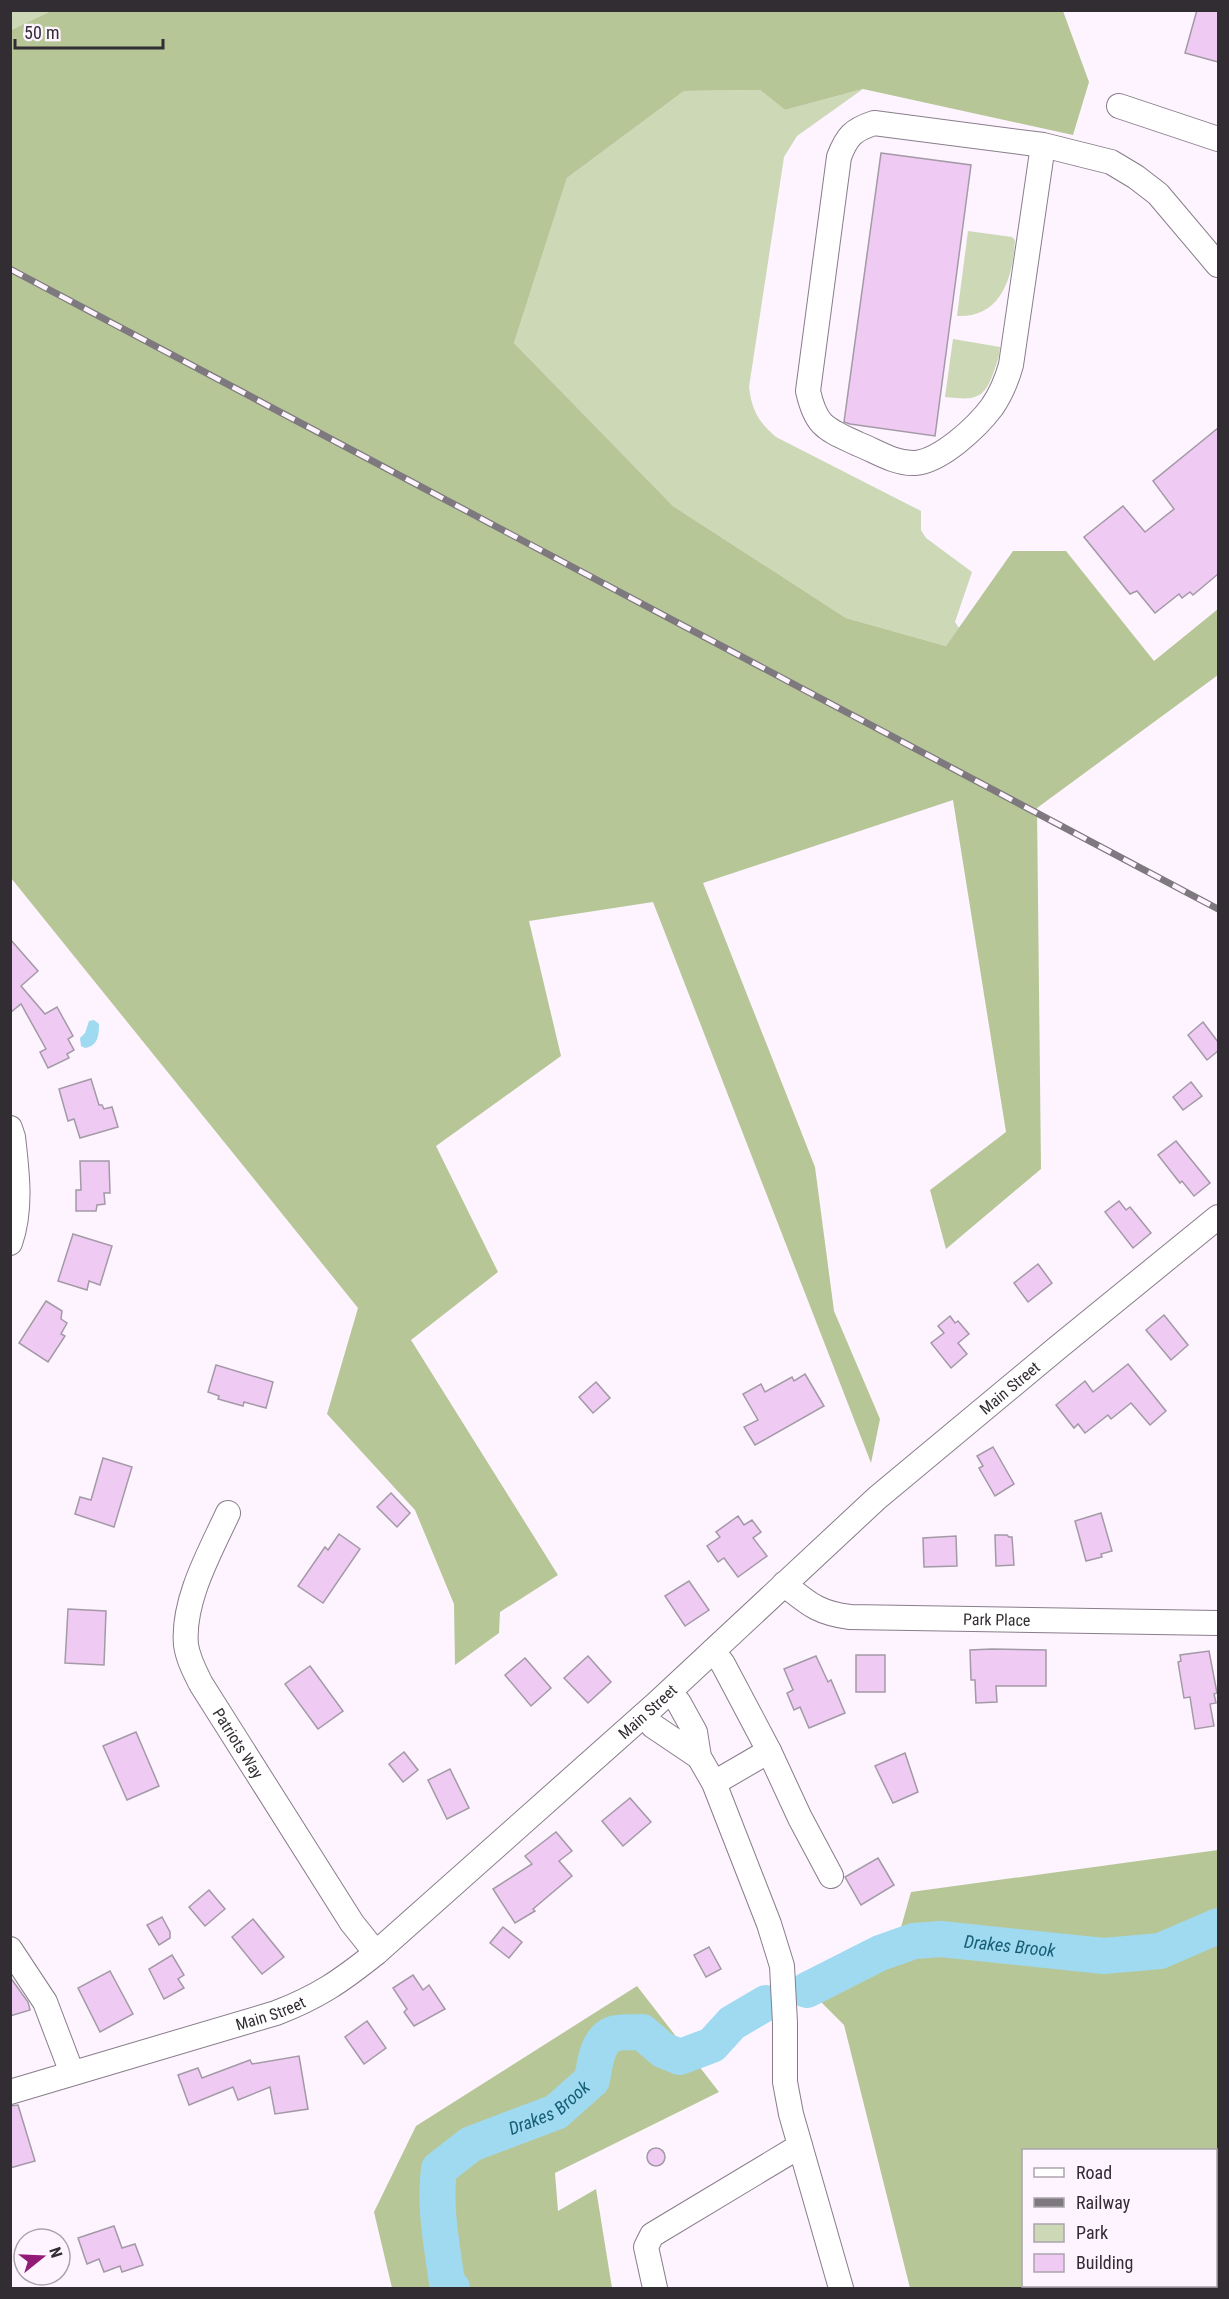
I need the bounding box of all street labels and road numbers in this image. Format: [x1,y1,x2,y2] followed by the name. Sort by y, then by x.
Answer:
[976,1357,1044,1418] street label: Main Street
[963,1610,1031,1630] street label: Park Place
[614,1680,681,1743] street label: Main Street
[209,1705,267,1782] street label: Patriots Way
[233,1993,309,2034] street label: Main Street

